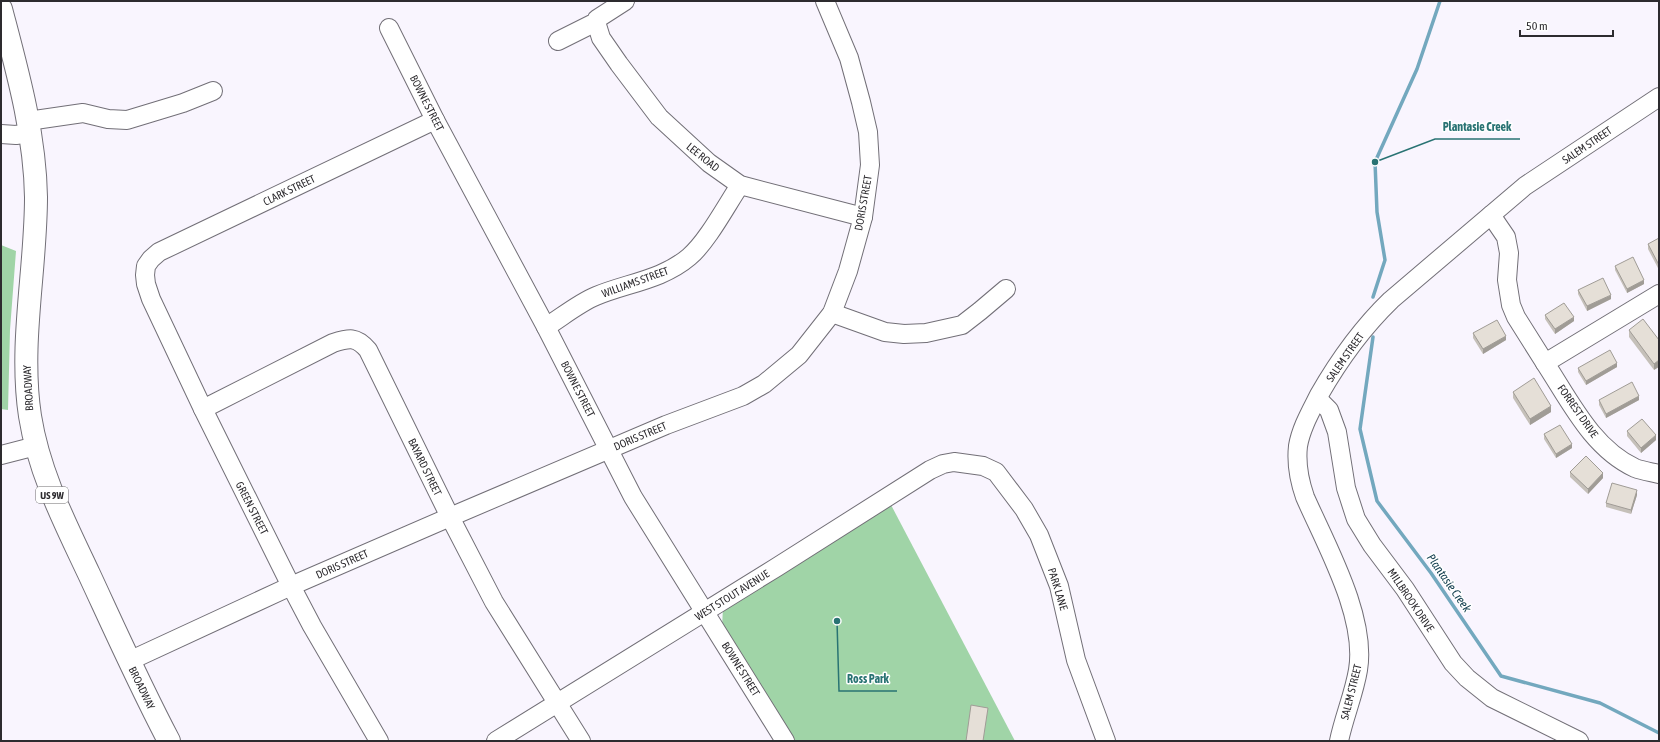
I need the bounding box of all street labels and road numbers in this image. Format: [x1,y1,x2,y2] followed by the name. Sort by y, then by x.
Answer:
[408,73,446,133] street label: BOWNE STREET
[1560,124,1614,166] street label: SALEM STREET
[684,140,722,174] street label: LEE ROAD
[261,172,317,208] street label: CLARK STREET
[852,174,874,232] street label: DORIS STREET
[600,264,670,300] street label: WILLIAMS STREET
[1324,330,1366,384] street label: SALEM STREET
[559,359,597,419] street label: BOWNE STREET
[21,365,35,411] street label: BROADWAY
[1555,382,1601,440] street label: FORREST DRIVE
[612,419,668,452] street label: DORIS STREET
[406,436,444,498] street label: BAYARD STREET
[234,479,271,537] street label: GREEN STREET
[36,487,68,503] road number: US 9W
[314,547,370,581] street label: DORIS STREET
[1046,566,1070,612] street label: PARK LANE
[1385,566,1437,634] street label: MILLBROOK DRIVE
[693,567,771,623] street label: WEST STOUT AVENUE
[720,640,762,698] street label: BOWNE STREET
[1338,663,1364,721] street label: SALEM STREET
[127,665,158,711] street label: BROADWAY

